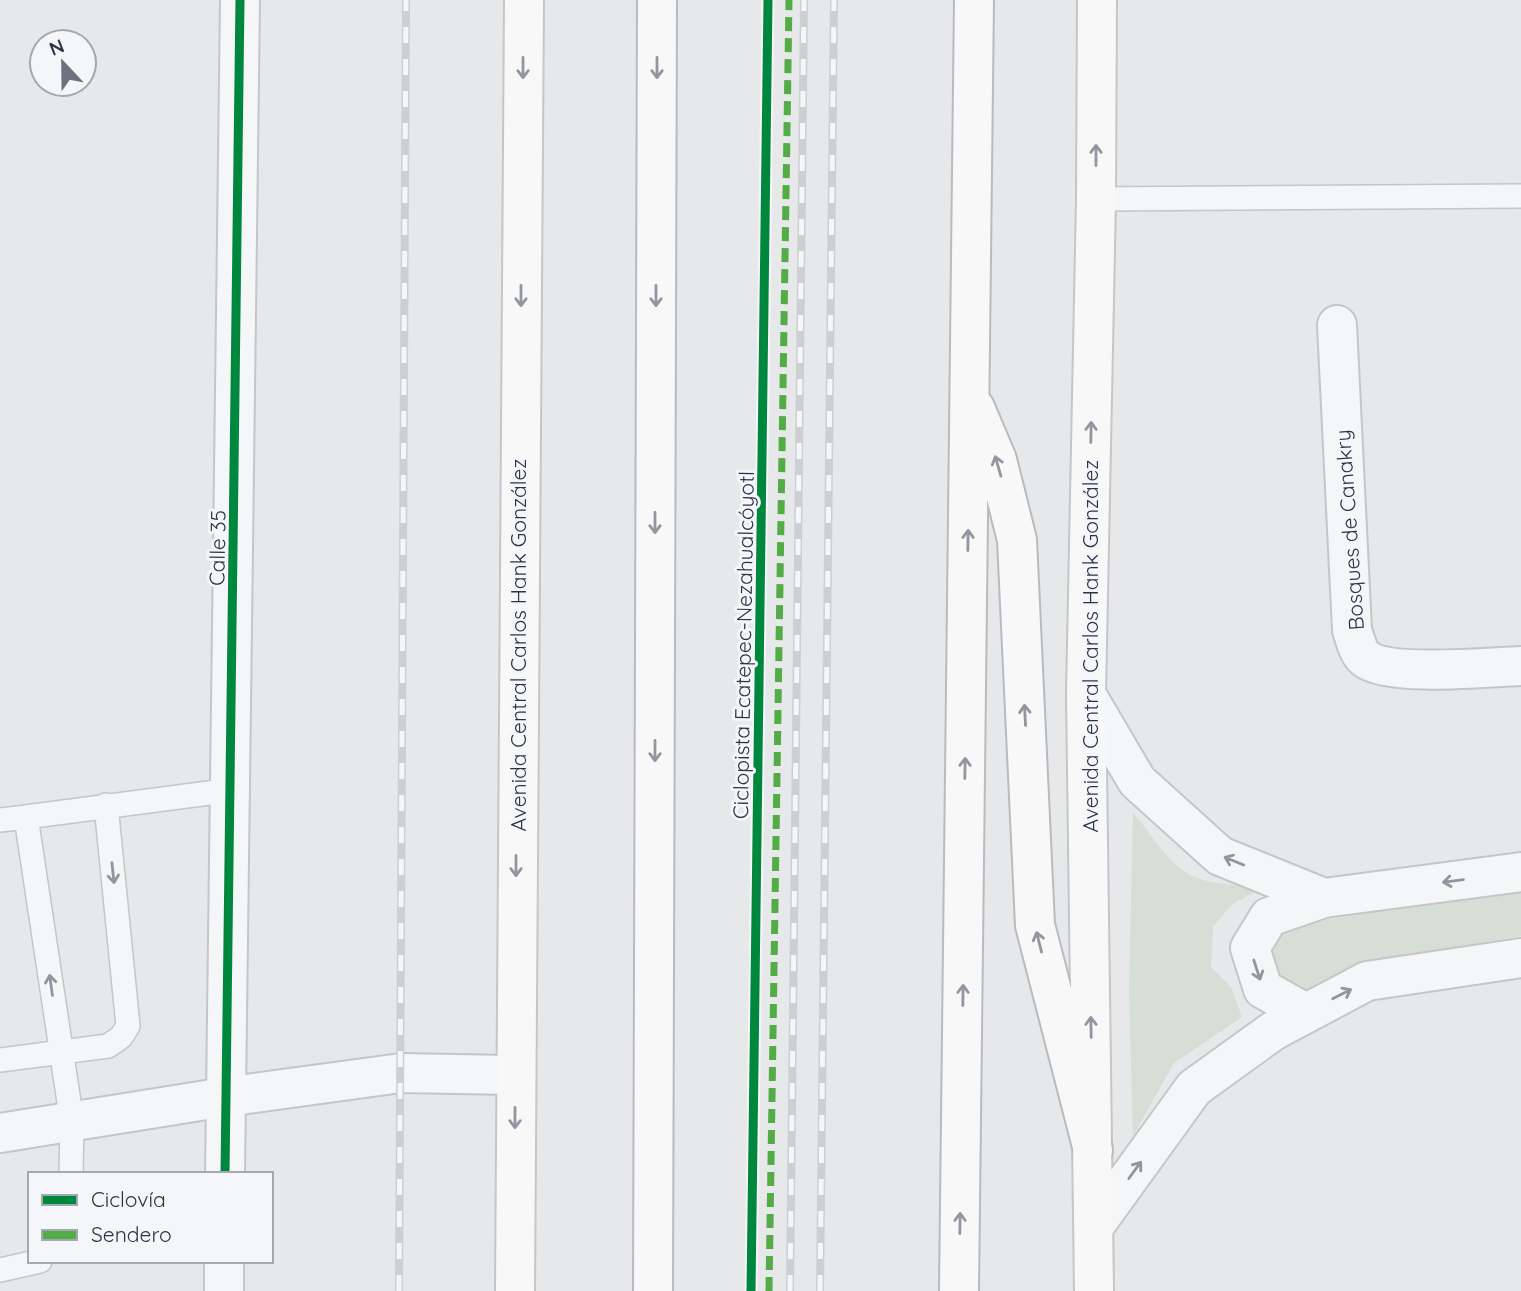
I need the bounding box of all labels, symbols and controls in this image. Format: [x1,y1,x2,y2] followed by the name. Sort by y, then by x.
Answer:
[28,28,98,98] north arrow
[46,33,68,61] text: N
[516,56,530,79] one-way arrow
[650,56,664,79] one-way arrow
[1089,144,1103,167] one-way arrow
[514,284,528,307] one-way arrow
[649,284,663,307] one-way arrow
[1085,421,1098,444] one-way arrow
[1329,429,1369,631] street label: Bosques de Canakry
[991,455,1004,477] one-way arrow
[505,459,531,831] street label: Avenida Central Carlos Hank González
[1077,460,1103,832] street label: Avenida Central Carlos Hank González
[727,471,759,819] street label: Ciclopista Ecatepec-Nezahualcóyotl
[203,510,231,586] street label: Calle 35
[648,511,662,534] one-way arrow
[961,529,975,552] one-way arrow
[1018,705,1031,727] one-way arrow
[648,739,662,762] one-way arrow
[958,757,972,780] one-way arrow
[510,854,523,877] one-way arrow
[1224,854,1246,867] one-way arrow
[107,861,120,884] one-way arrow
[1442,875,1465,888] one-way arrow
[1032,931,1045,954] one-way arrow
[1251,958,1264,980] one-way arrow
[44,974,57,997] one-way arrow
[956,984,970,1007] one-way arrow
[1331,987,1352,1000] one-way arrow
[1084,1016,1098,1039] one-way arrow
[508,1106,522,1129] one-way arrow
[1127,1160,1142,1179] one-way arrow
[28,1172,273,1263] legend
[91,1186,166,1212] text: Ciclovía
[954,1212,967,1235] one-way arrow
[91,1221,172,1247] text: Sendero

